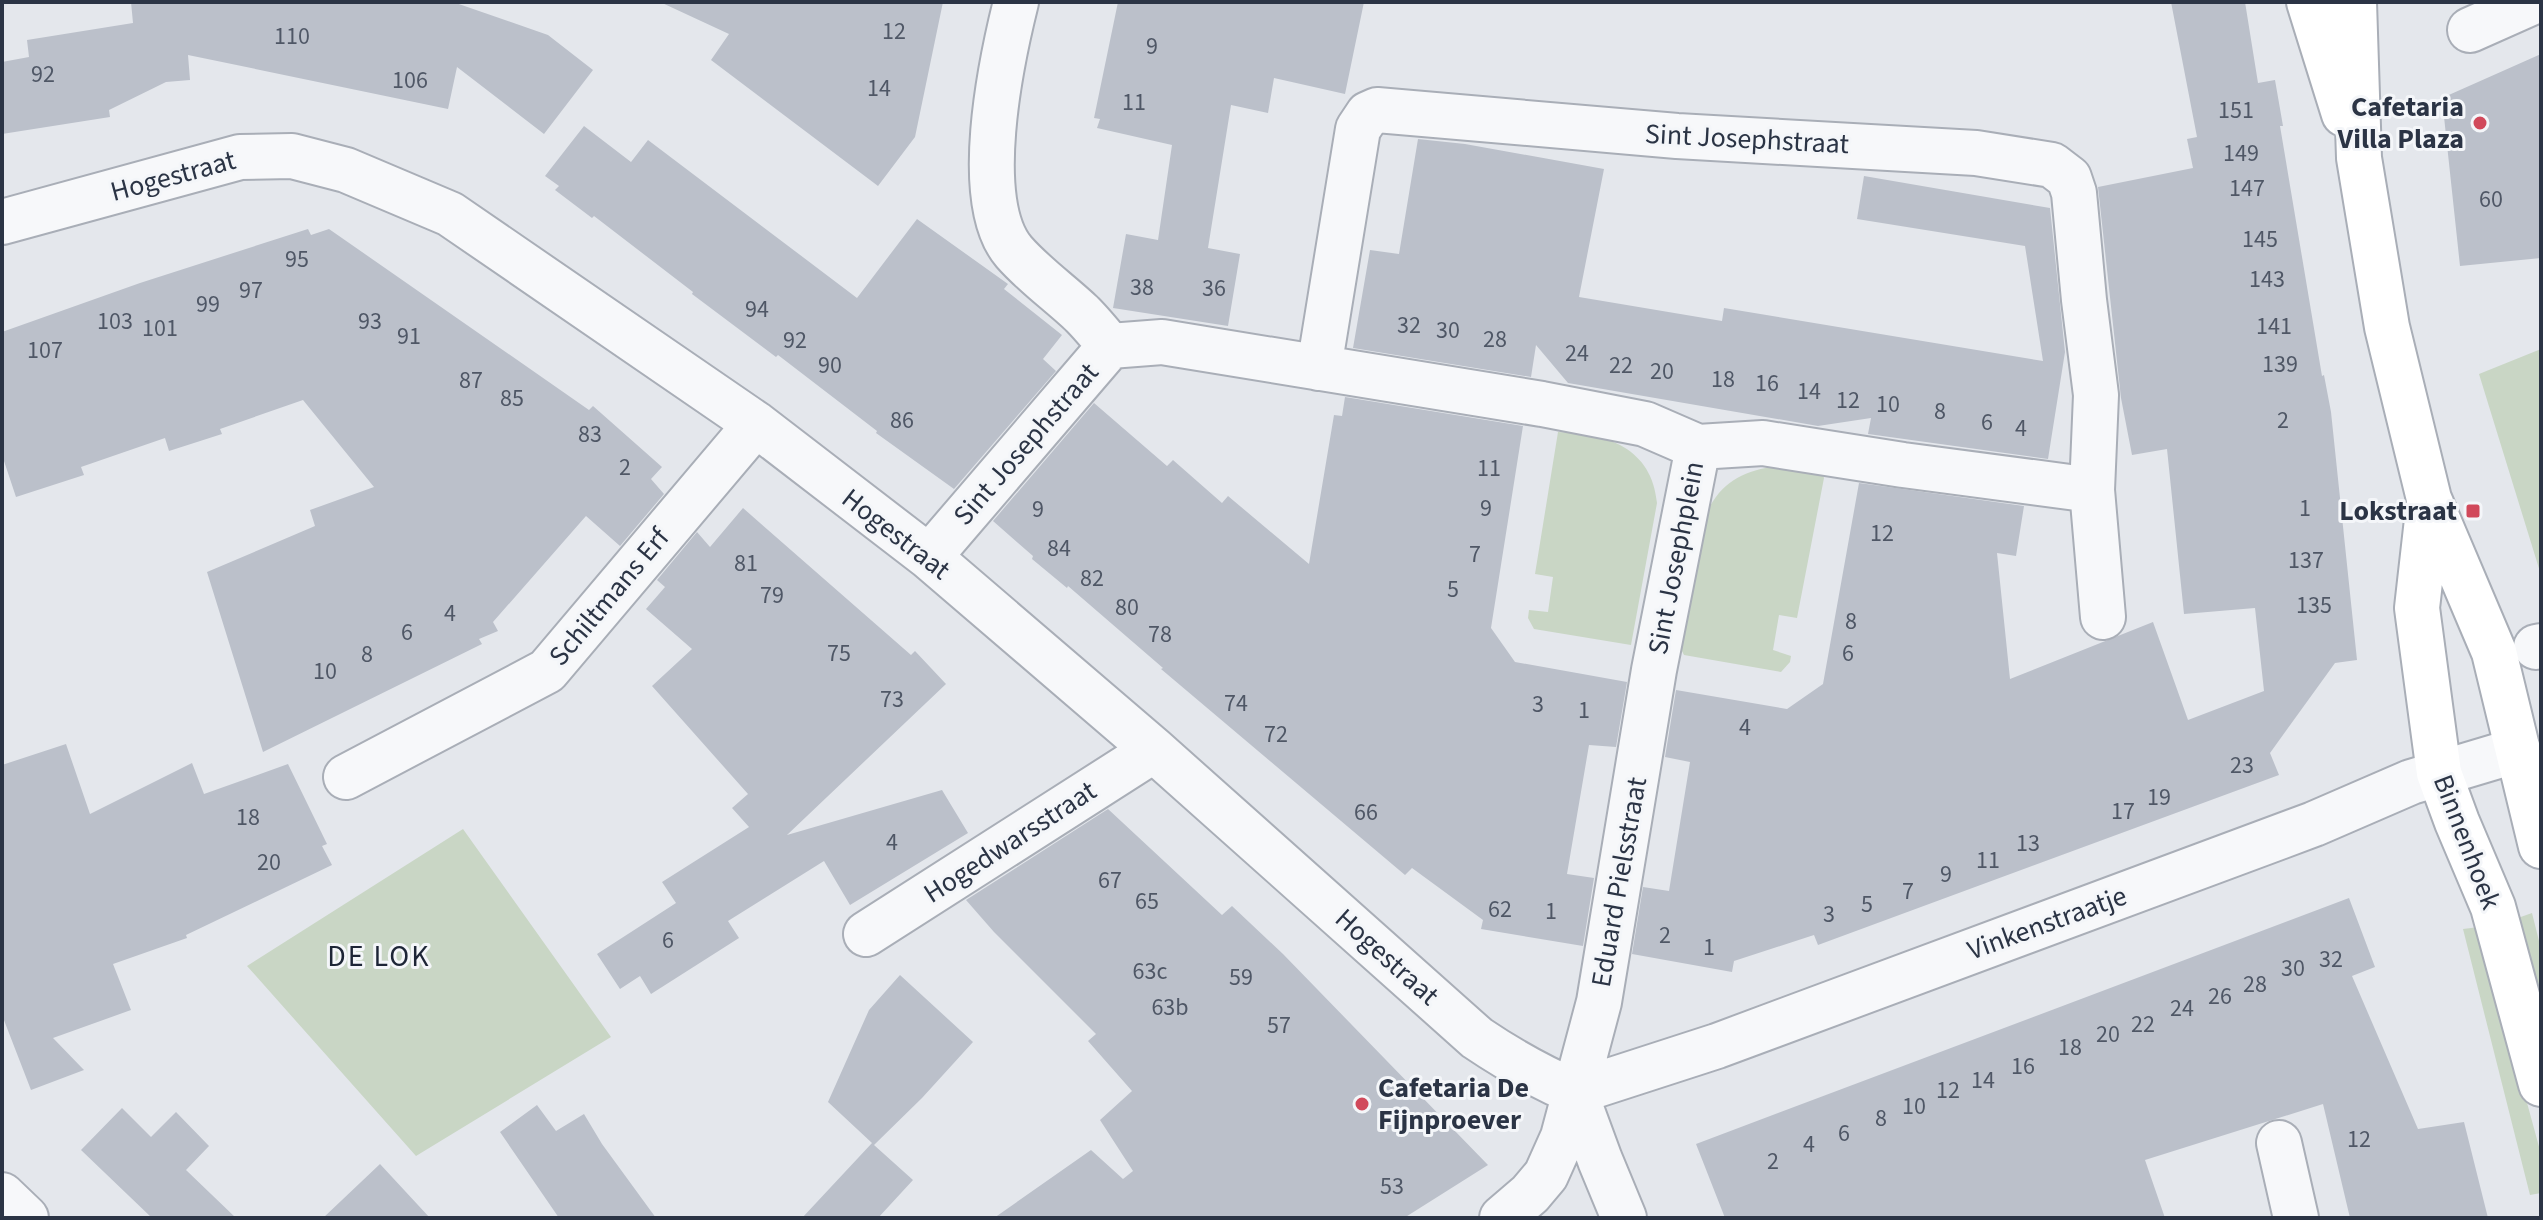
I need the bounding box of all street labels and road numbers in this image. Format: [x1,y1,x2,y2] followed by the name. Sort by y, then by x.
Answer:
[1644,114,1851,164] street label: Sint Josephstraat
[106,140,241,212] street label: Hogestraat
[944,353,1108,534] street label: Sint Josephstraat
[1638,458,1714,658] street label: Sint Josephplein
[833,479,959,590] street label: Hogestraat
[539,519,679,675] street label: Schiltmans Erf
[2423,769,2511,915] street label: Binnenhoek
[916,771,1105,913] street label: Hogedwarsstraat
[1581,773,1657,990] street label: Eduard Pielsstraat
[1962,876,2132,970] street label: Vinkenstraatje
[1326,899,1448,1015] street label: Hogestraat

